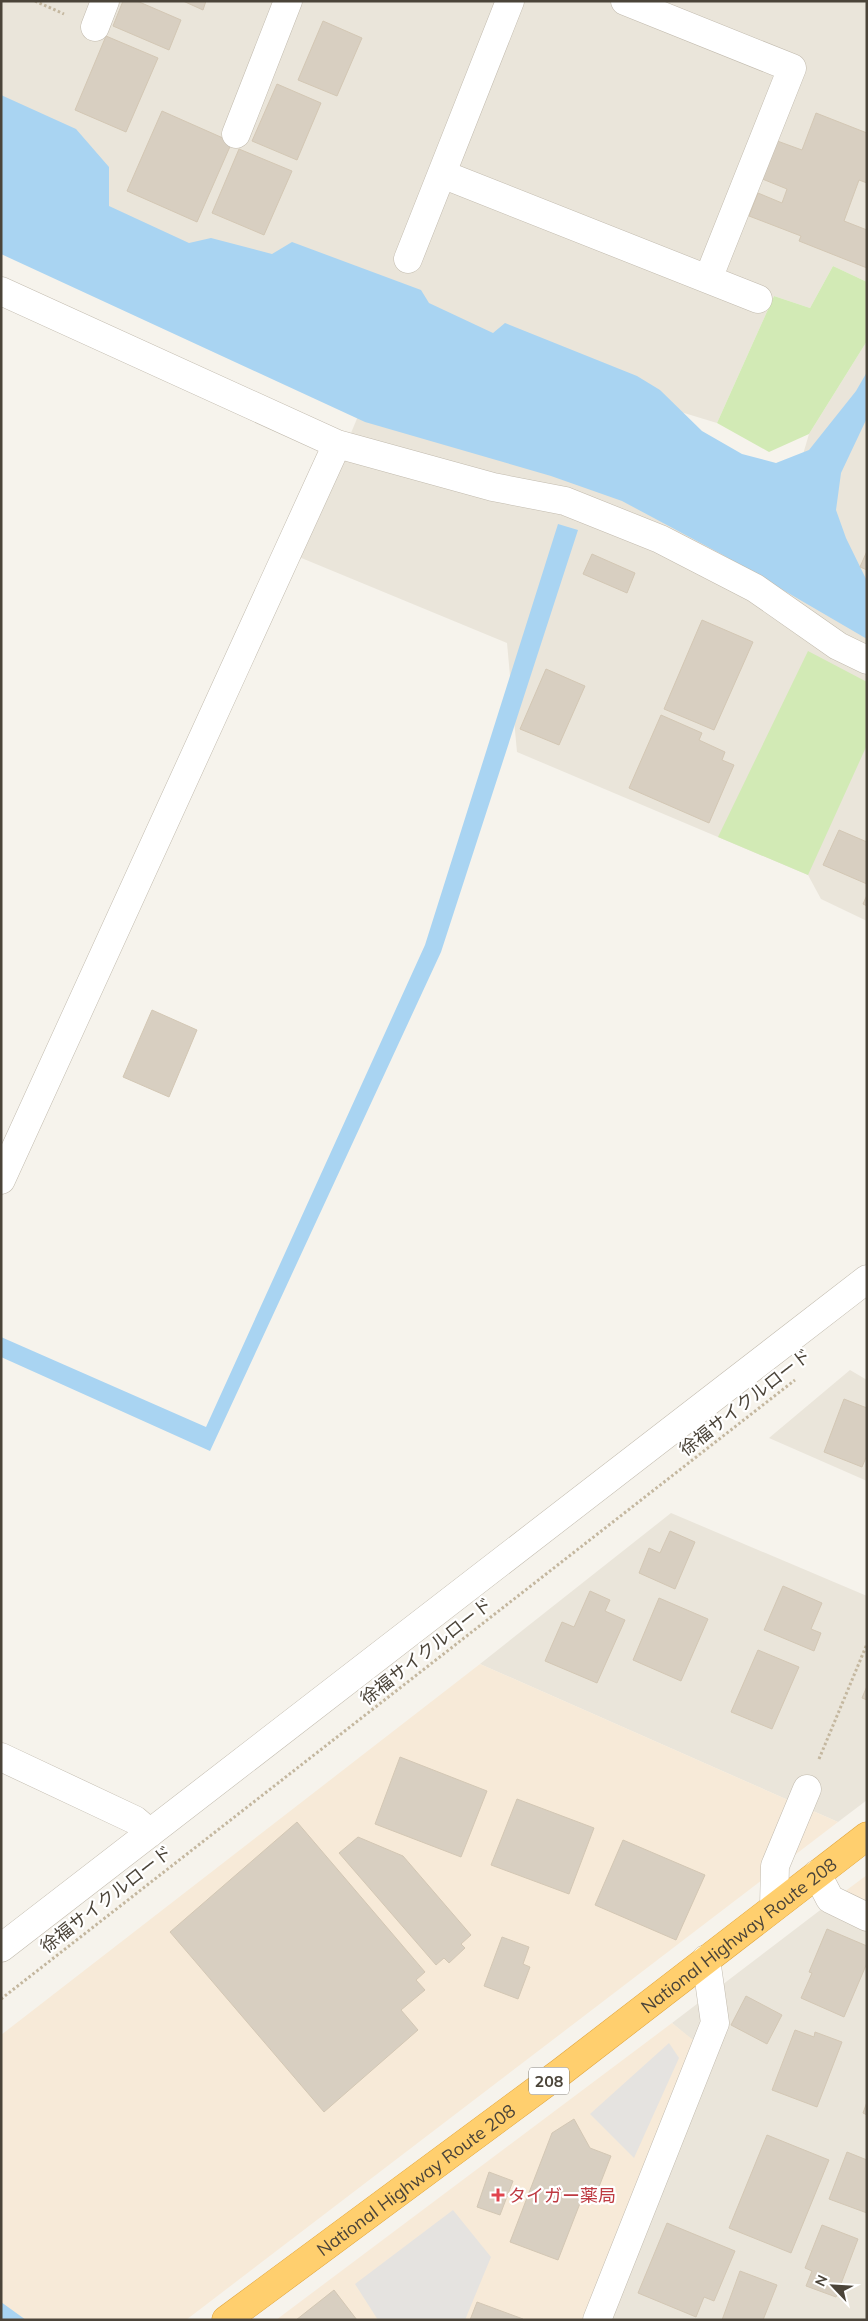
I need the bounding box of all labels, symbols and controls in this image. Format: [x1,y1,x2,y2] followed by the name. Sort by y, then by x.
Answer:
[674,1343,816,1461] street label: 徐福サイクルロード
[355,1592,497,1710] street label: 徐福サイクルロード
[35,1840,177,1958] street label: 徐福サイクルロード
[636,1852,841,2018] street label: National Highway Route 208
[529,2068,569,2094] road number: 208
[312,2098,520,2261] street label: National Highway Route 208
[508,2184,616,2207] place label: タイガー薬局
[492,2189,504,2201] marker: タイガー薬局
[808,2261,858,2311] north arrow
[811,2272,832,2289] text: N

